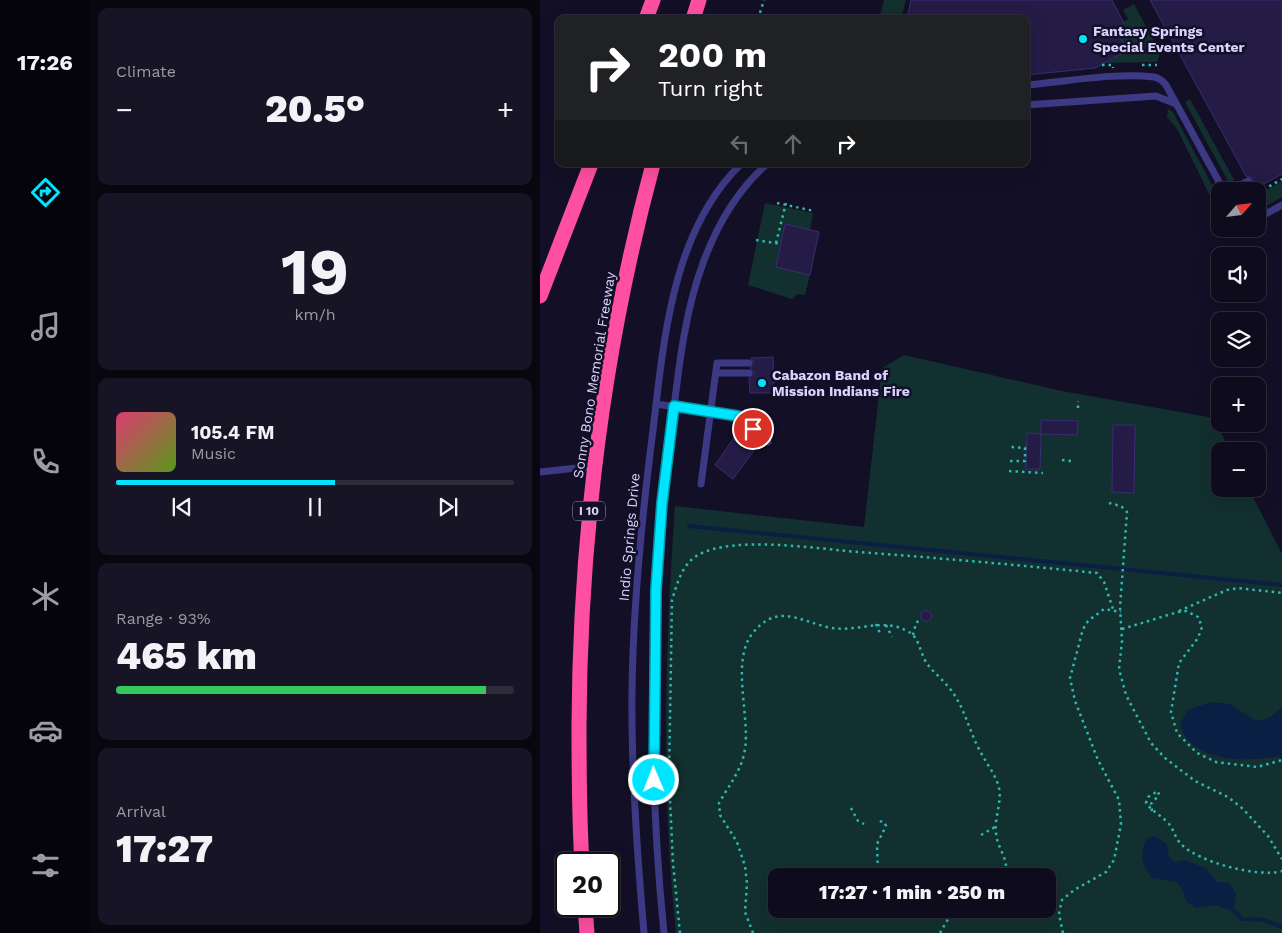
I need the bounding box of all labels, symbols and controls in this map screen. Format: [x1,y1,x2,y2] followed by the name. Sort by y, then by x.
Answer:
[1093,23,1245,55] place label: Fantasy Springs Special Events Center
[1077,33,1089,45] marker: Fantasy Springs Special Events Center
[658,34,767,76] text: 200 m
[575,35,640,100] icon: right
[17,50,73,75] text: 17:26
[116,62,176,81] text: Climate
[658,76,763,101] text: Turn right
[265,87,365,131] text: 20.5°
[116,93,133,126] text: −
[497,93,514,126] text: +
[726,130,754,158] icon: left
[779,130,807,158] icon: ahead
[832,130,860,158] icon: right
[28,175,63,210] icon: directions
[1211,182,1266,238] north arrow
[1211,182,1266,497] map controls
[281,234,349,310] text: 19
[1211,247,1266,302] button: sound
[570,270,618,479] street label: Sonny Bono Memorial Freeway
[294,305,336,324] text: km/h
[28,309,63,344] icon: music
[1211,312,1266,367] button: layers
[772,367,910,399] place label: Cabazon Band of Mission Indians Fire
[756,377,768,389] marker: Cabazon Band of Mission Indians Fire
[1211,377,1266,432] button: +
[732,408,774,450] pin
[739,415,767,443] icon: arrive
[191,421,274,444] text: 105.4 FM
[1211,442,1266,497] button: −
[28,444,63,479] icon: phone
[191,444,236,463] text: Music
[615,472,643,602] street label: Indio Springs Drive
[168,493,196,521] icon: previous
[301,493,329,521] icon: pause
[434,493,462,521] icon: next
[573,502,605,520] road number: I 10
[28,579,63,614] icon: climate
[116,609,210,628] text: Range · 93%
[116,634,257,678] text: 465 km
[28,713,63,748] icon: car
[627,753,679,805] position arrow
[116,802,166,821] text: Arrival
[116,827,213,871] text: 17:27
[28,848,63,883] icon: filters
[555,852,620,917] speed limit sign: 20
[819,881,1005,904] text: 17:27 · 1 min · 250 m

